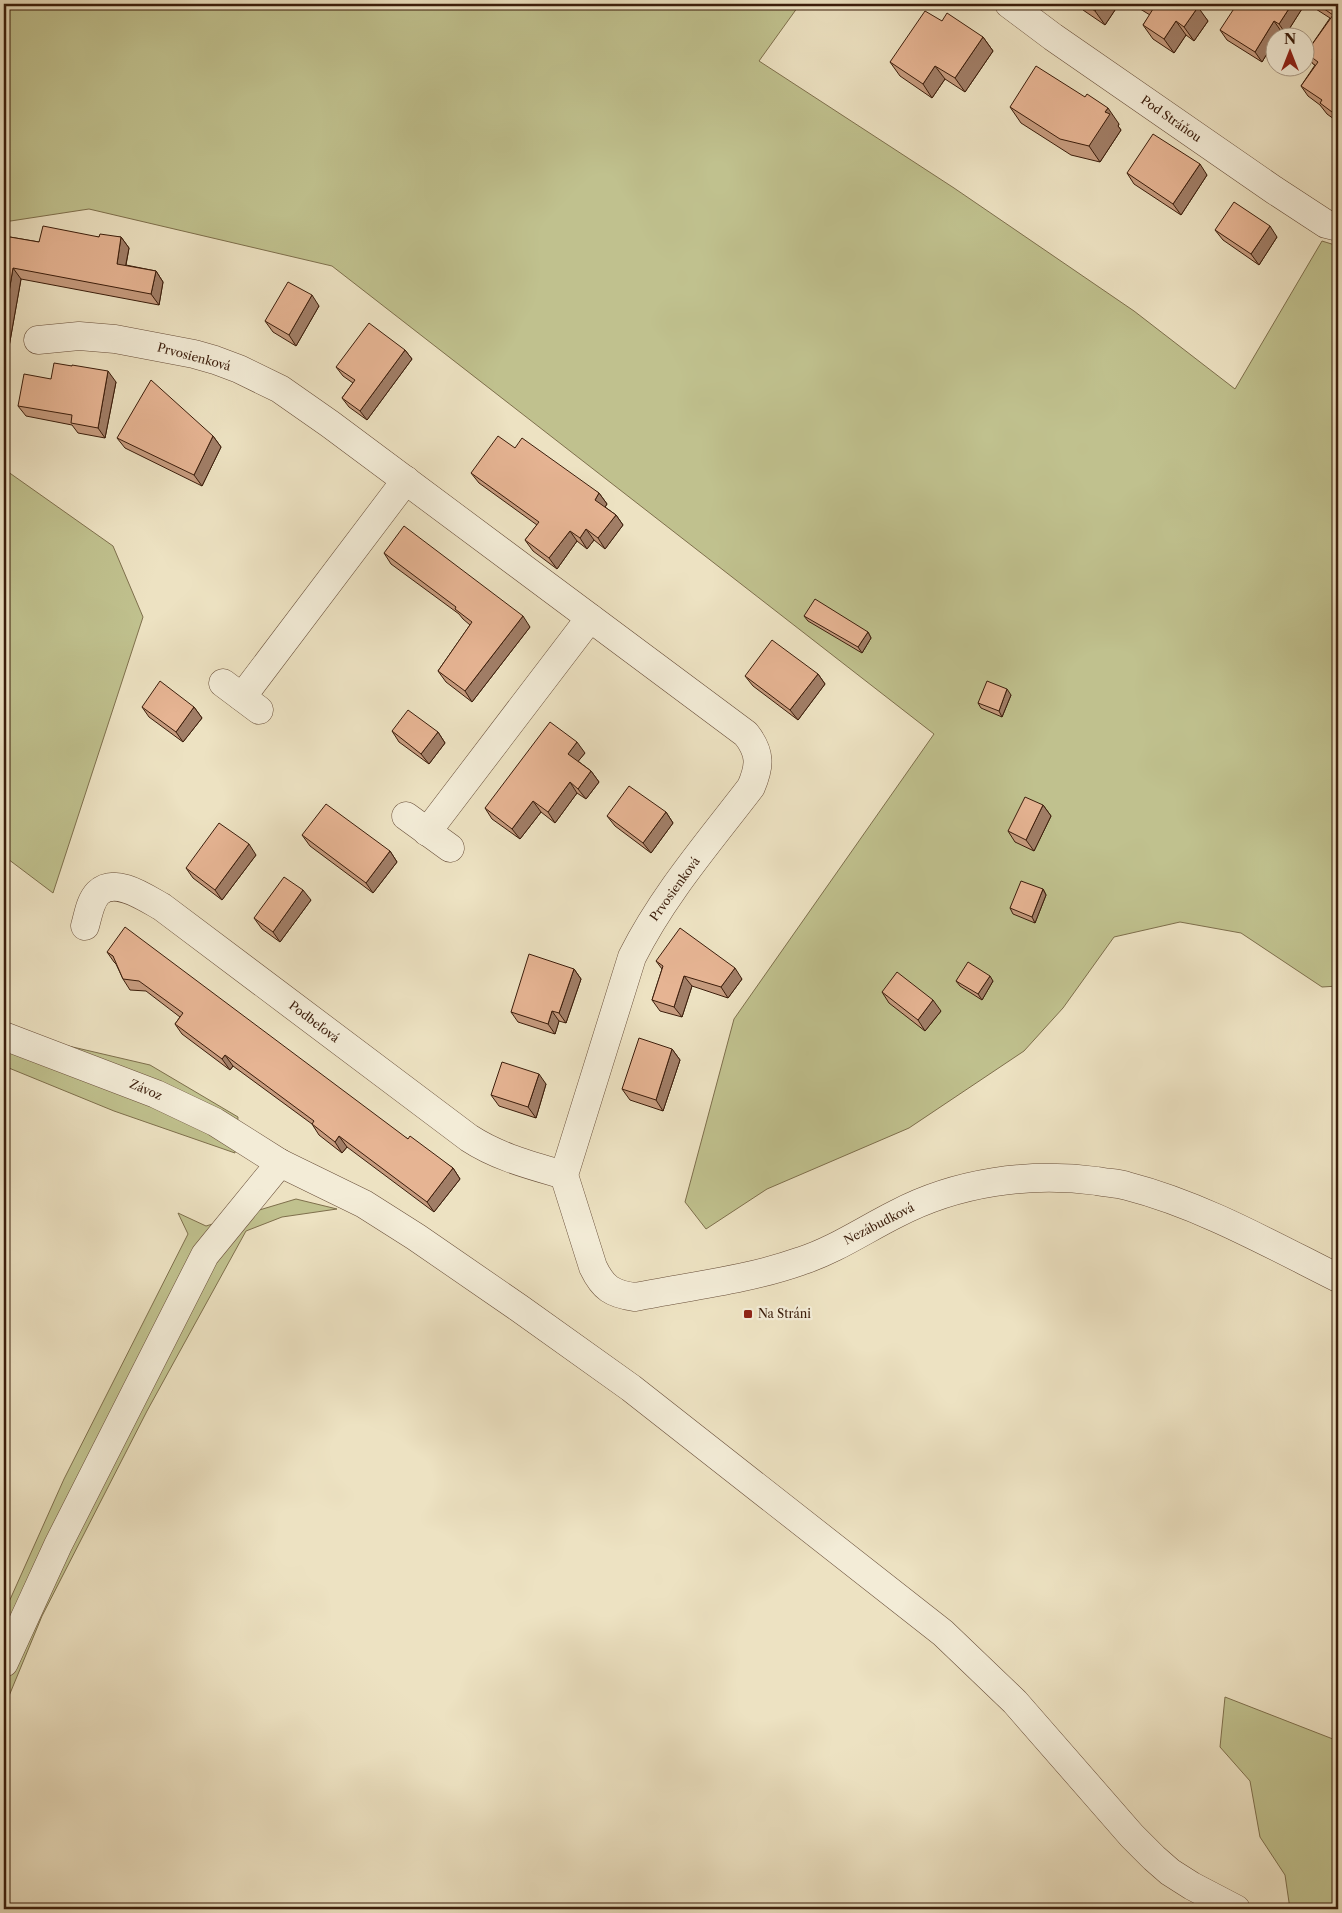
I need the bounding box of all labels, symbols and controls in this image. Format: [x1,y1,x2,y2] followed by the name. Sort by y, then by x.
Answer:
[1264,28,1314,78] north arrow
[1284,30,1296,48] text: N
[1138,92,1205,145] street label: Pod Stráňou
[156,339,233,374] street label: Prvosienková
[646,853,703,924] street label: Prvosienková
[286,998,343,1046] street label: Podbeľová
[128,1076,165,1103] street label: Závoz
[841,1199,917,1248] street label: Nezábudková
[758,1306,811,1321] place label: Na Stráni
[742,1308,754,1320] marker: Na Stráni

